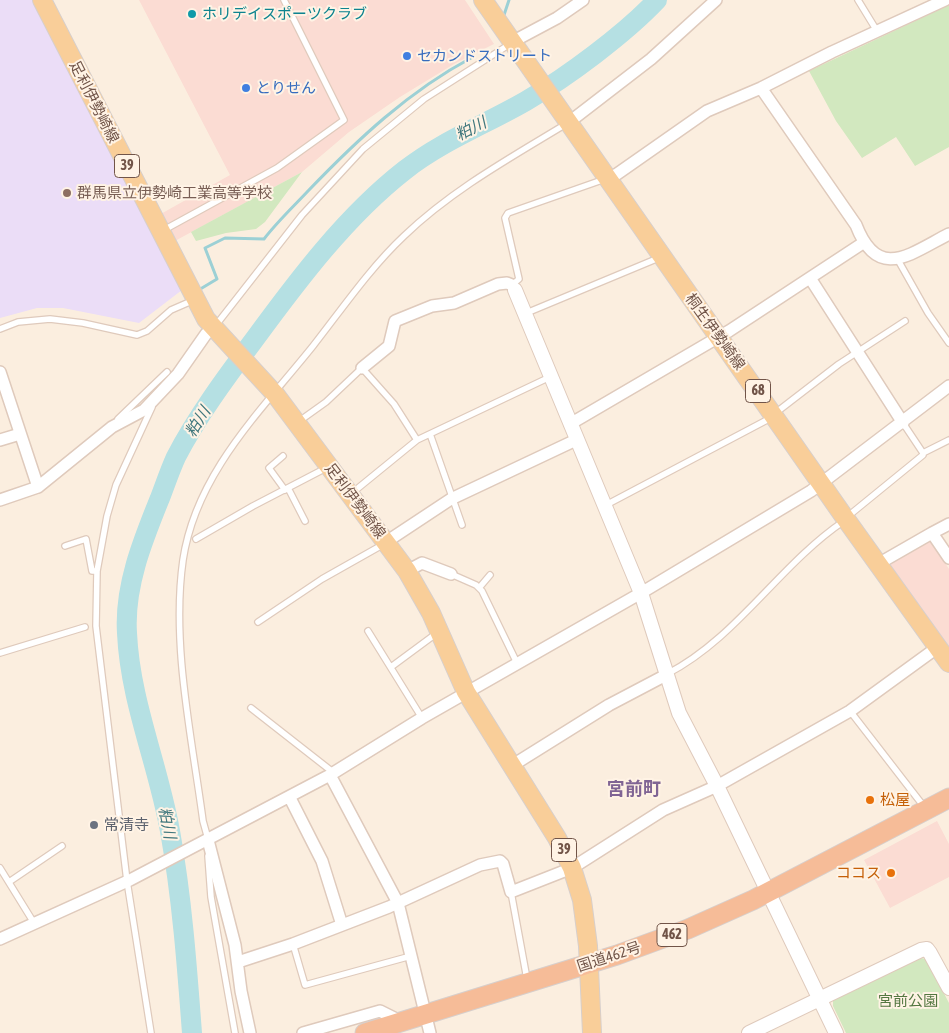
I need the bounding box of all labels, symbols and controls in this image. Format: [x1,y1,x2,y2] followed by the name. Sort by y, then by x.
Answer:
[202,5,367,23] place label: ホリデイスポーツクラブ
[186,8,198,20] marker: ホリデイスポーツクラブ
[417,47,552,65] place label: セカンドストリート
[401,50,413,62] marker: セカンドストリート
[66,58,122,146] street label: 足利伊勢崎線
[256,79,316,97] place label: とりせん
[240,82,252,94] marker: とりせん
[452,113,490,145] water label: 粕川
[114,154,140,178] road number: 39
[77,184,272,202] place label: 群馬県立伊勢崎工業高等学校
[61,187,73,199] marker: 群馬県立伊勢崎工業高等学校
[681,290,749,374] street label: 桐生伊勢崎線
[746,380,770,402] road number: 68
[181,403,215,441] water label: 粕川
[321,460,389,542] street label: 足利伊勢崎線
[607,778,661,800] district label: 宮前町
[880,791,910,809] place label: 松屋
[864,794,876,806] marker: 松屋
[155,805,179,841] water label: 粕川
[104,816,149,834] place label: 常清寺
[88,819,100,831] marker: 常清寺
[552,838,576,862] road number: 39
[836,864,881,882] place label: ココス
[885,867,897,879] marker: ココス
[657,924,687,946] road number: 462
[575,938,643,976] street label: 国道462号
[878,992,938,1010] park label: 宮前公園

